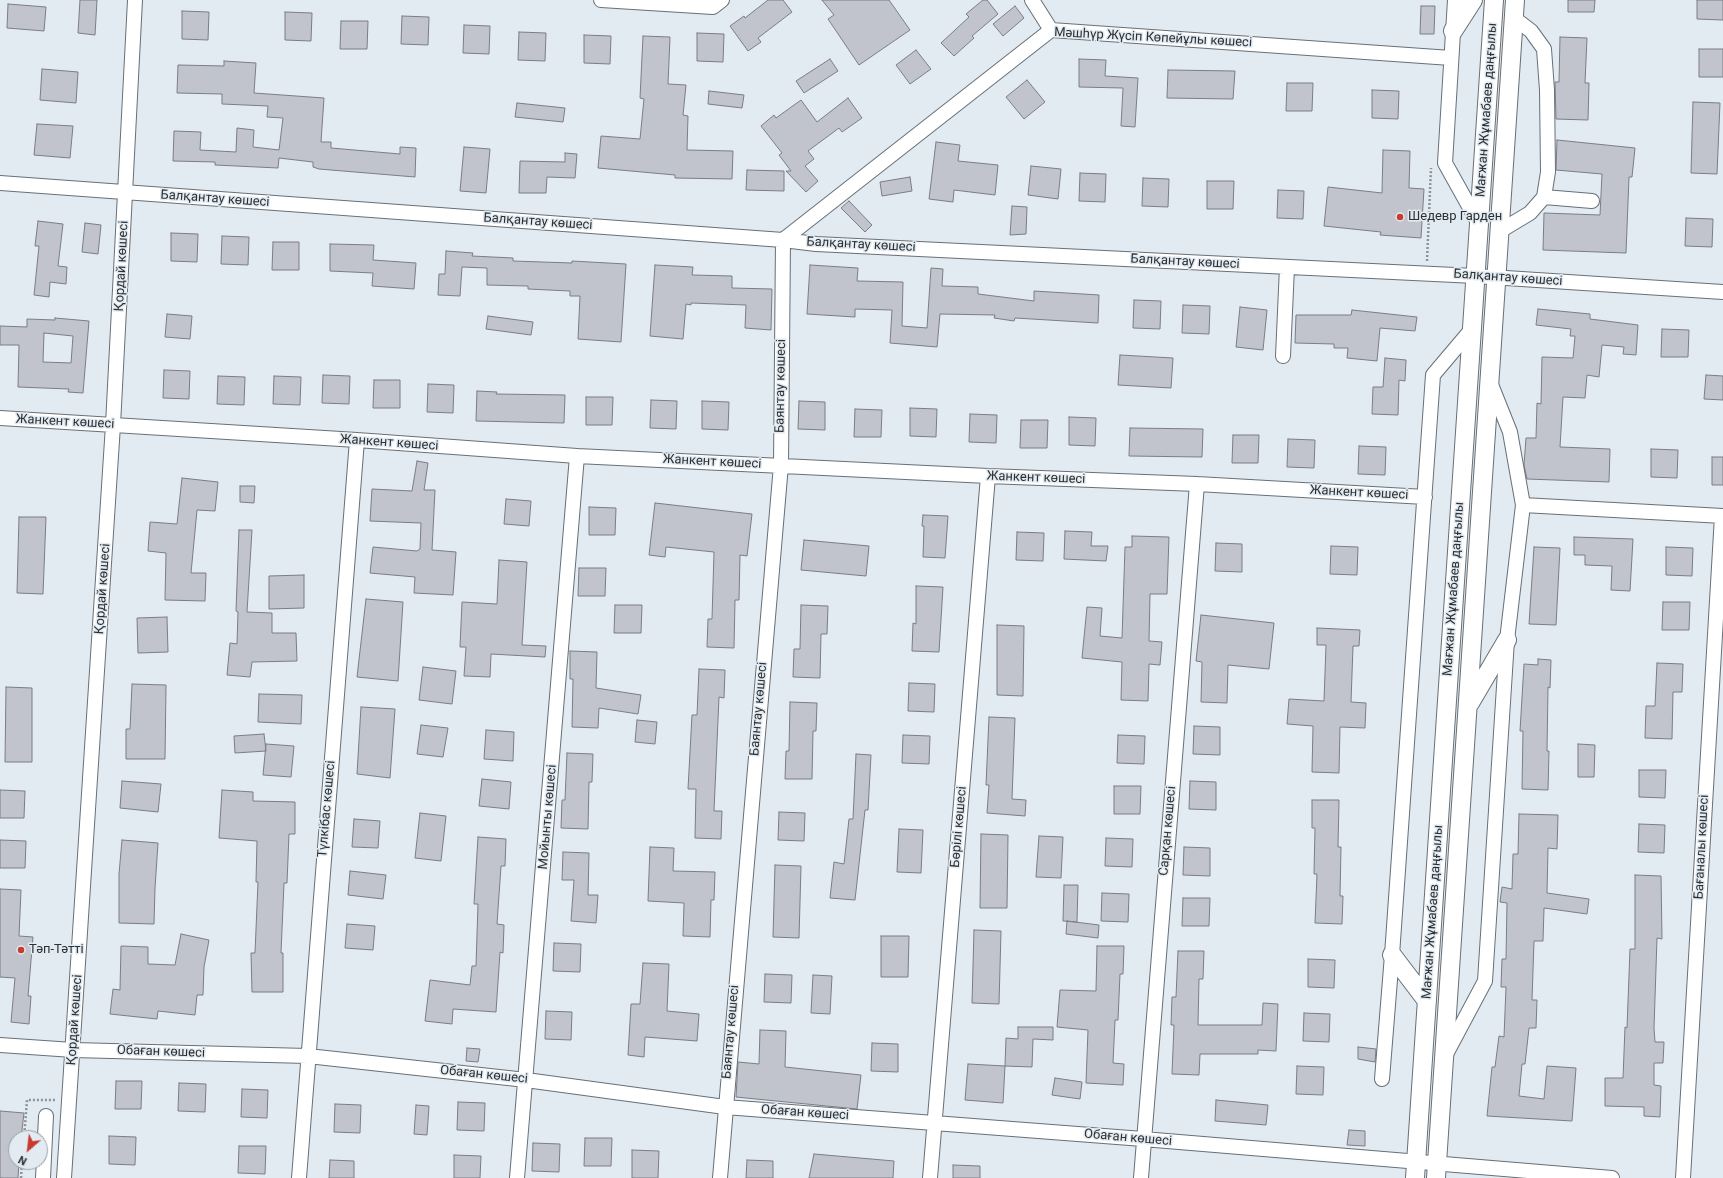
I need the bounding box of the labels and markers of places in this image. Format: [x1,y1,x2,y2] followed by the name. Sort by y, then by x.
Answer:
[1408,209,1502,225] place label: Шедевр Гарден
[1395,212,1405,222] marker: Шедевр Гарден
[29,942,84,958] place label: Тәп-Тәтті
[16,945,26,955] marker: Тәп-Тәтті

